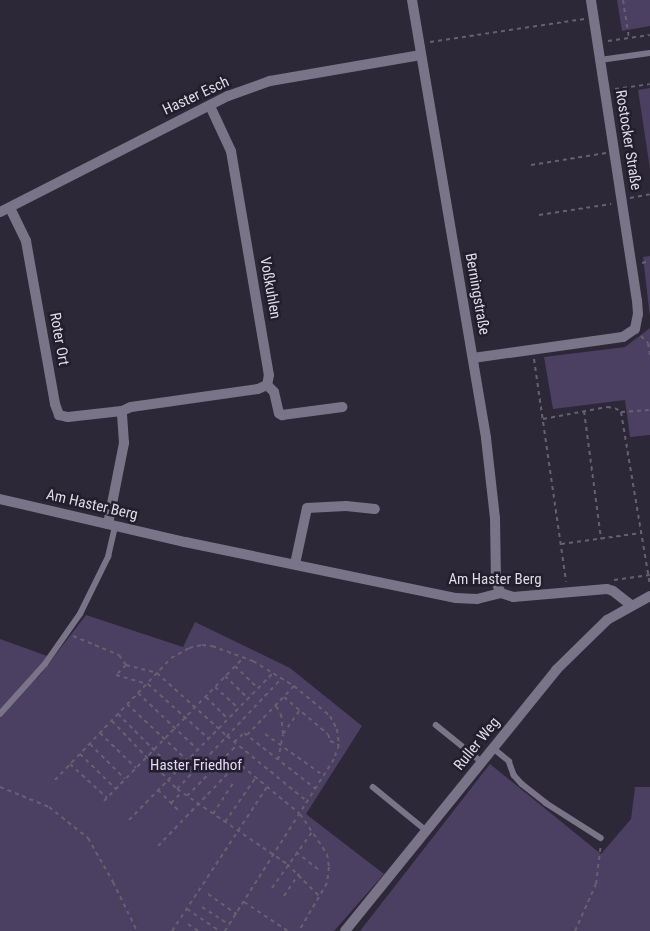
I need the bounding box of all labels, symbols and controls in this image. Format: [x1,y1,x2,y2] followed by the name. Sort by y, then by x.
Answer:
[160,73,232,119] street label: Haster Esch
[611,89,645,191] street label: Rostocker Straße
[461,252,493,336] street label: Berningstraße
[256,256,284,320] street label: Voßkuhlen
[46,311,72,367] street label: Roter Ort
[45,486,139,524] street label: Am Haster Berg
[448,571,542,589] street label: Am Haster Berg
[450,714,504,774] street label: Ruller Weg
[150,757,242,775] park label: Haster Friedhof

